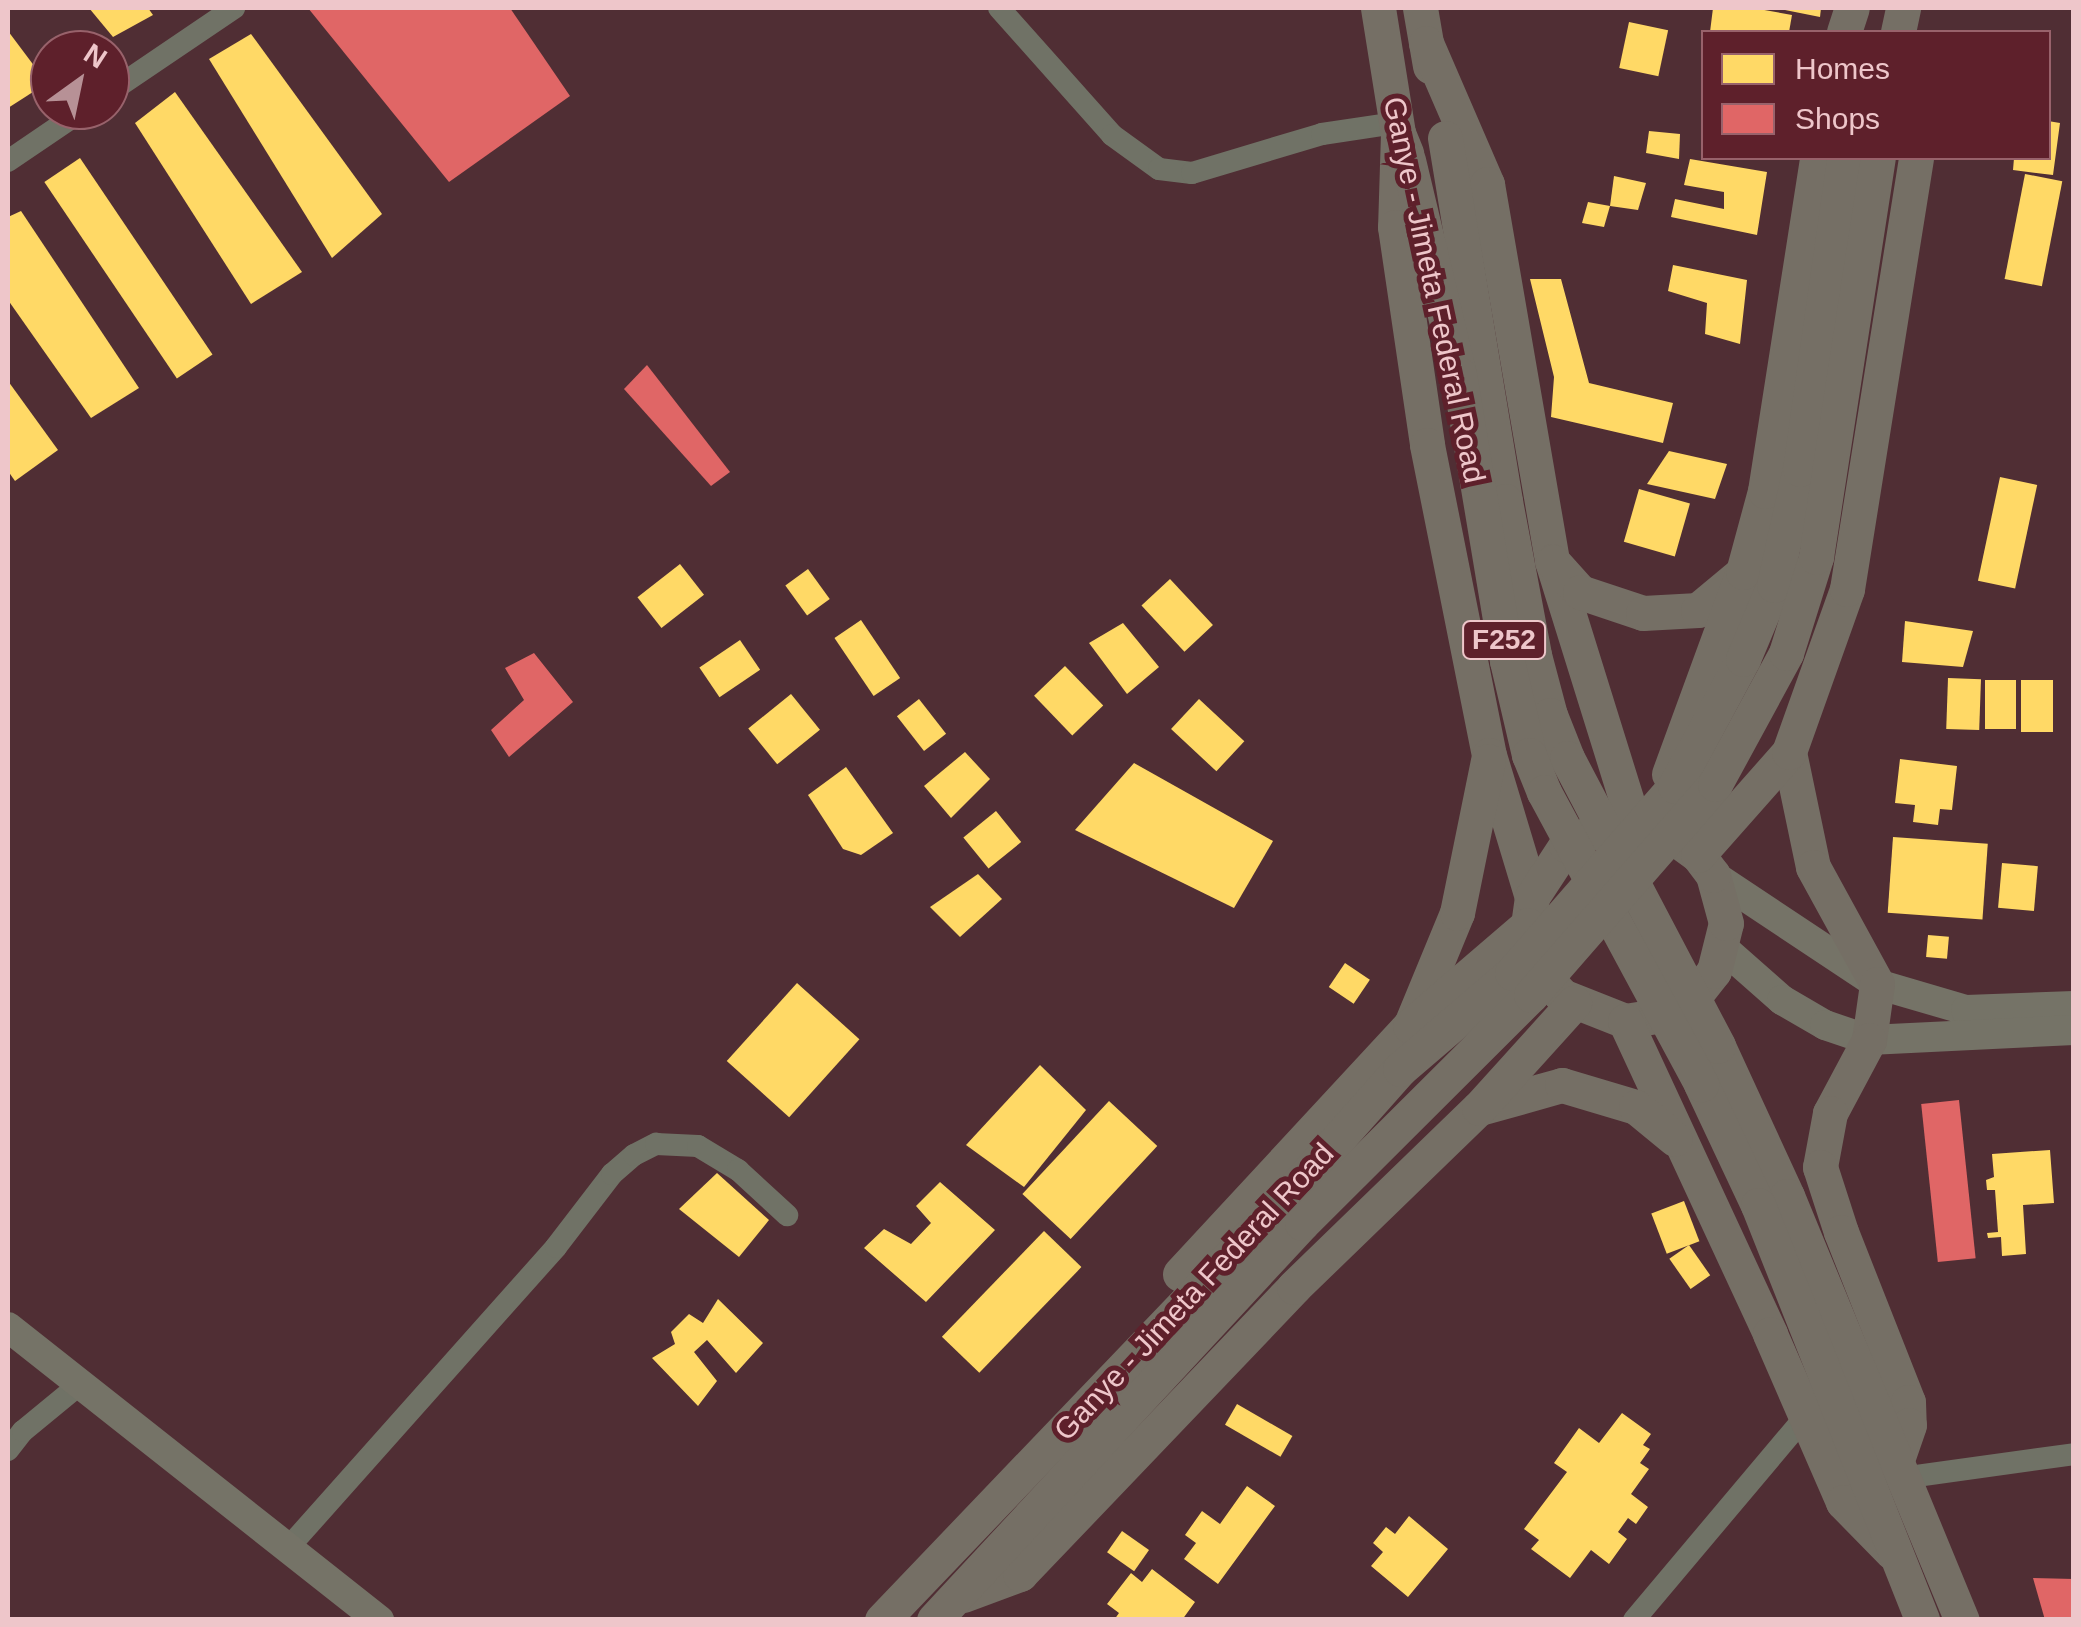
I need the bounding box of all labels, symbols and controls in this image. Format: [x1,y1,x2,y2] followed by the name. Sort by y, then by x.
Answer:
[30,30,130,130] north arrow
[1701,30,2051,160] legend
[79,38,112,75] text: N
[1795,52,1890,85] text: Homes
[1375,94,1493,486] street label: Ganye - Jimeta Federal Road
[1795,102,1880,135] text: Shops
[1462,617,1546,663] road number: F252
[1047,1136,1341,1448] street label: Ganye - Jimeta Federal Road

